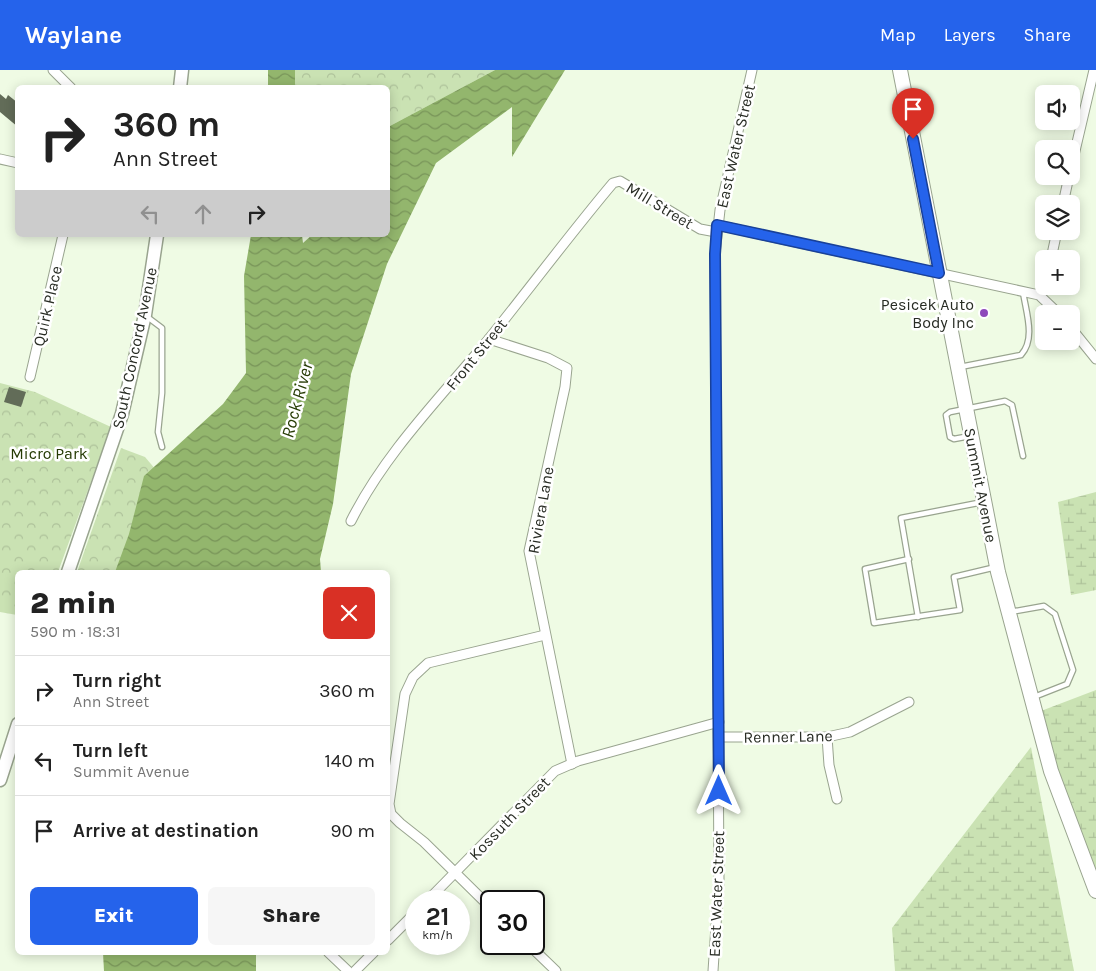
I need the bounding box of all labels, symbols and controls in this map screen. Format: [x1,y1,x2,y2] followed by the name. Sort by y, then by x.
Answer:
[25,21,122,49] text: Waylane
[880,24,916,46] text: Map
[944,24,996,46] text: Layers
[1024,24,1071,46] text: Share
[712,82,759,210] street label: East Water Street
[1035,85,1080,350] map controls
[1035,85,1080,130] button: sound
[892,88,934,139] pin
[899,95,927,123] icon: arrive
[113,104,220,145] text: 360 m
[30,105,95,170] icon: right
[1035,140,1080,185] button: search
[113,146,218,172] text: Ann Street
[623,178,697,233] street label: Mill Street
[1035,195,1080,240] button: layers
[136,200,164,228] icon: left
[189,200,217,228] icon: ahead
[242,200,270,228] icon: right
[1035,250,1080,295] button: +
[29,264,66,348] street label: Quirk Place
[108,266,161,431] street label: South Concord Avenue
[881,295,974,332] place label: Pesicek Auto Body Inc
[1035,305,1080,350] button: −
[978,307,990,319] marker: Pesicek Auto Body Inc
[442,315,511,394] street label: Front Street
[276,359,318,440] water label: Rock River
[960,426,1001,544] street label: Summit Avenue
[10,444,88,463] park label: Micro Park
[523,465,558,555] street label: Riviera Lane
[30,585,116,621] text: 2 min
[323,587,375,639] button: close
[30,622,121,641] text: 590 m · 18:31
[73,670,162,692] text: Turn right
[30,677,58,705] icon: right
[319,680,375,702] text: 360 m
[73,692,149,711] text: Ann Street
[743,726,833,747] street label: Renner Lane
[73,740,148,762] text: Turn left
[30,747,58,775] icon: left
[325,750,375,772] text: 140 m
[73,762,190,781] text: Summit Avenue
[692,764,744,816] position arrow
[465,773,554,864] street label: Kossuth Street
[30,817,58,845] icon: arrive
[73,820,259,842] text: Arrive at destination
[330,820,375,842] text: 90 m
[705,831,728,957] street label: East Water Street
[30,887,198,945] button: Exit
[208,887,375,945] button: Share
[480,890,545,955] speed limit sign: 30
[425,902,450,931] text: 21
[422,928,453,942] text: km/h

